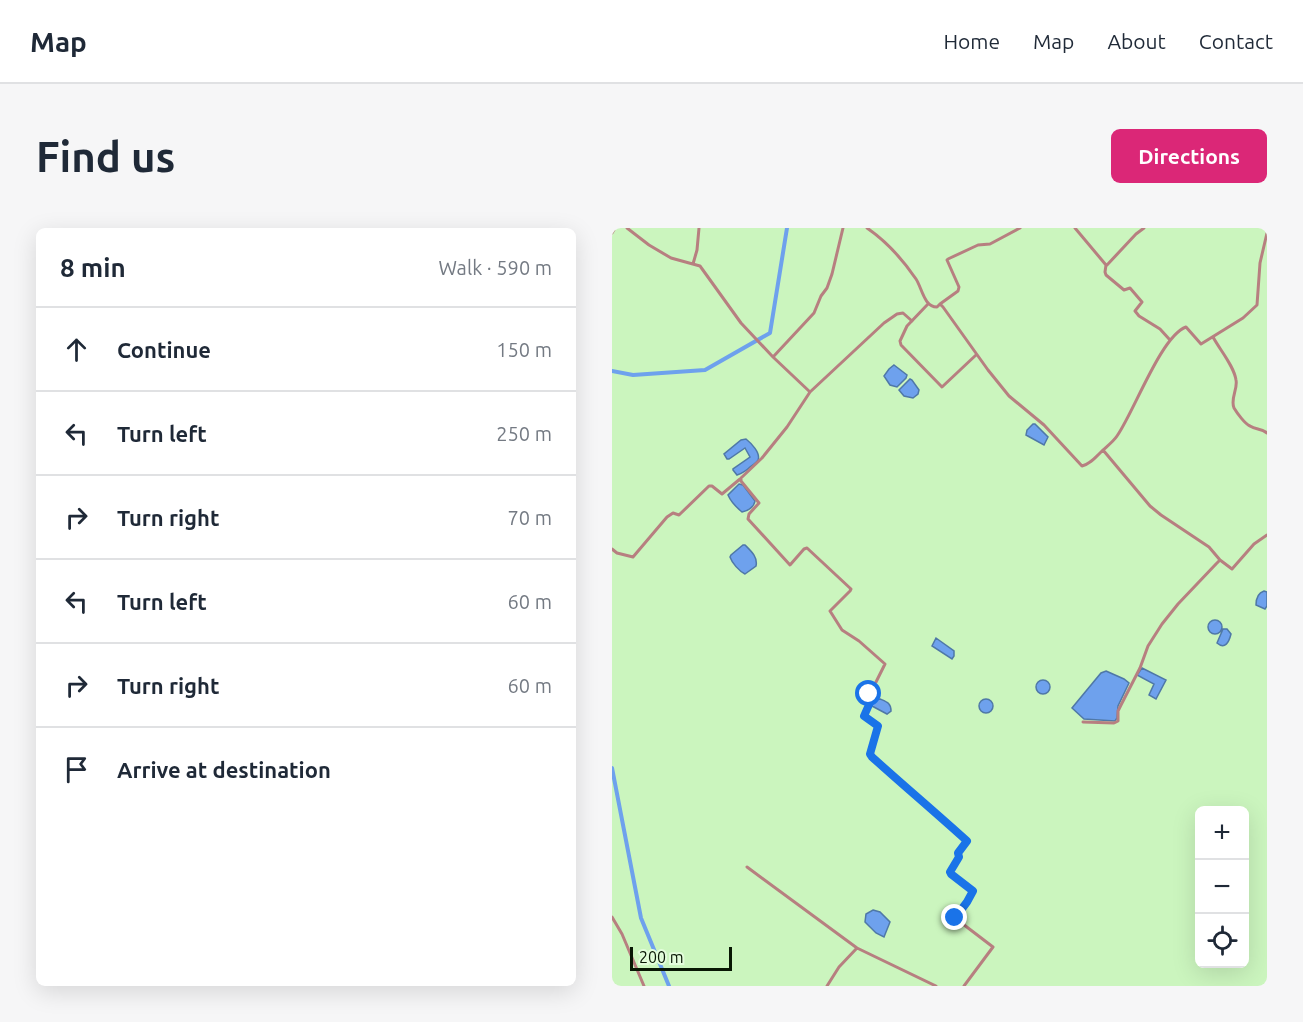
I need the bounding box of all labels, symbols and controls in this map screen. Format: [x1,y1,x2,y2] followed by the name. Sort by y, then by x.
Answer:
[30,26,87,57] text: Map
[943,29,1000,53] text: Home
[1033,29,1074,53] text: Map
[1107,29,1166,53] text: About
[1199,29,1273,53] text: Contact
[1111,129,1267,183] button: Directions
[36,133,175,180] text: Find us
[60,253,126,282] text: 8 min
[439,256,552,279] text: Walk · 590 m
[60,333,93,366] icon: ahead
[117,337,211,362] text: Continue
[496,338,552,361] text: 150 m
[60,417,93,450] icon: left
[117,421,207,446] text: Turn left
[496,422,552,445] text: 250 m
[60,501,93,534] icon: right
[117,505,219,530] text: Turn right
[508,506,552,529] text: 70 m
[60,585,93,618] icon: left
[117,589,207,614] text: Turn left
[508,590,552,613] text: 60 m
[60,669,93,702] icon: right
[117,673,219,698] text: Turn right
[508,674,552,697] text: 60 m
[855,680,881,706] route start
[60,753,93,786] icon: arrive
[117,757,331,782] text: Arrive at destination
[1195,806,1249,968] map controls
[1195,806,1249,860] button: +
[1195,860,1249,914] button: −
[941,904,967,930] route end
[1195,914,1249,968] button: locate
[630,944,732,972] scale bar
[639,948,684,966] text: 200 m

